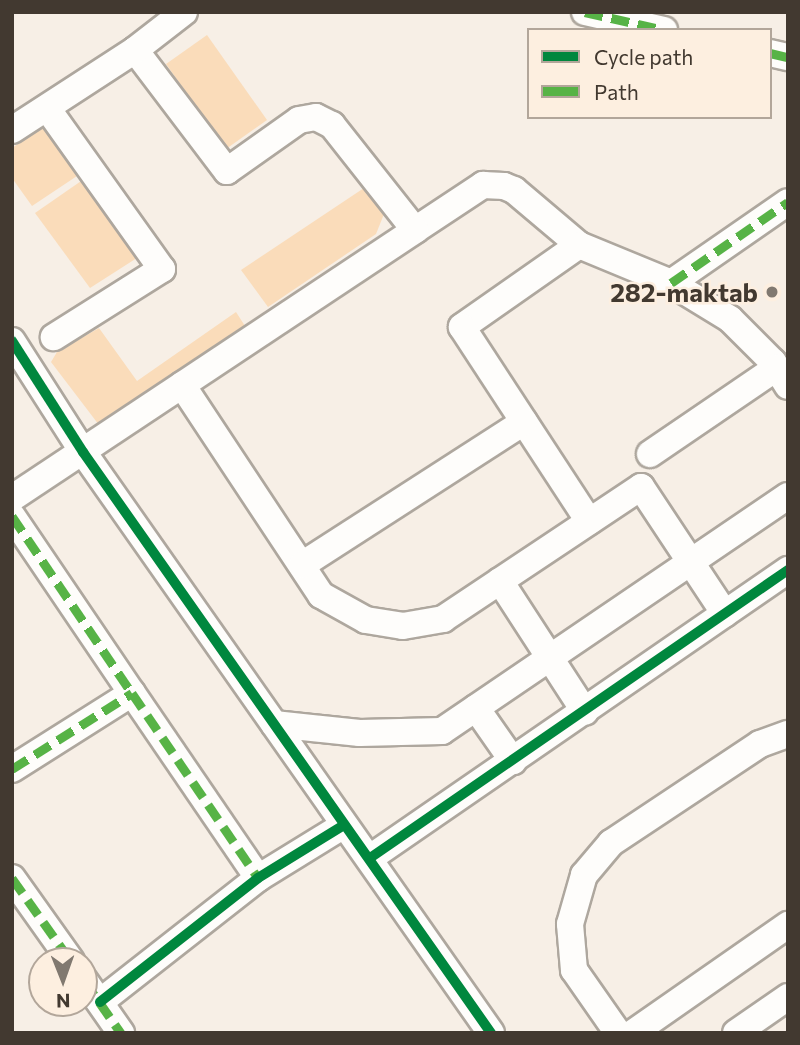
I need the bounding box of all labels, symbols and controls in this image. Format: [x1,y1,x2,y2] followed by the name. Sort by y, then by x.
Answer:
[527,28,772,119] legend
[594,44,693,69] text: Cycle path
[594,79,639,104] text: Path
[610,276,758,308] place label: 282-maktab
[764,284,780,300] marker: 282-maktab
[28,947,98,1017] north arrow
[56,990,71,1013] text: N

